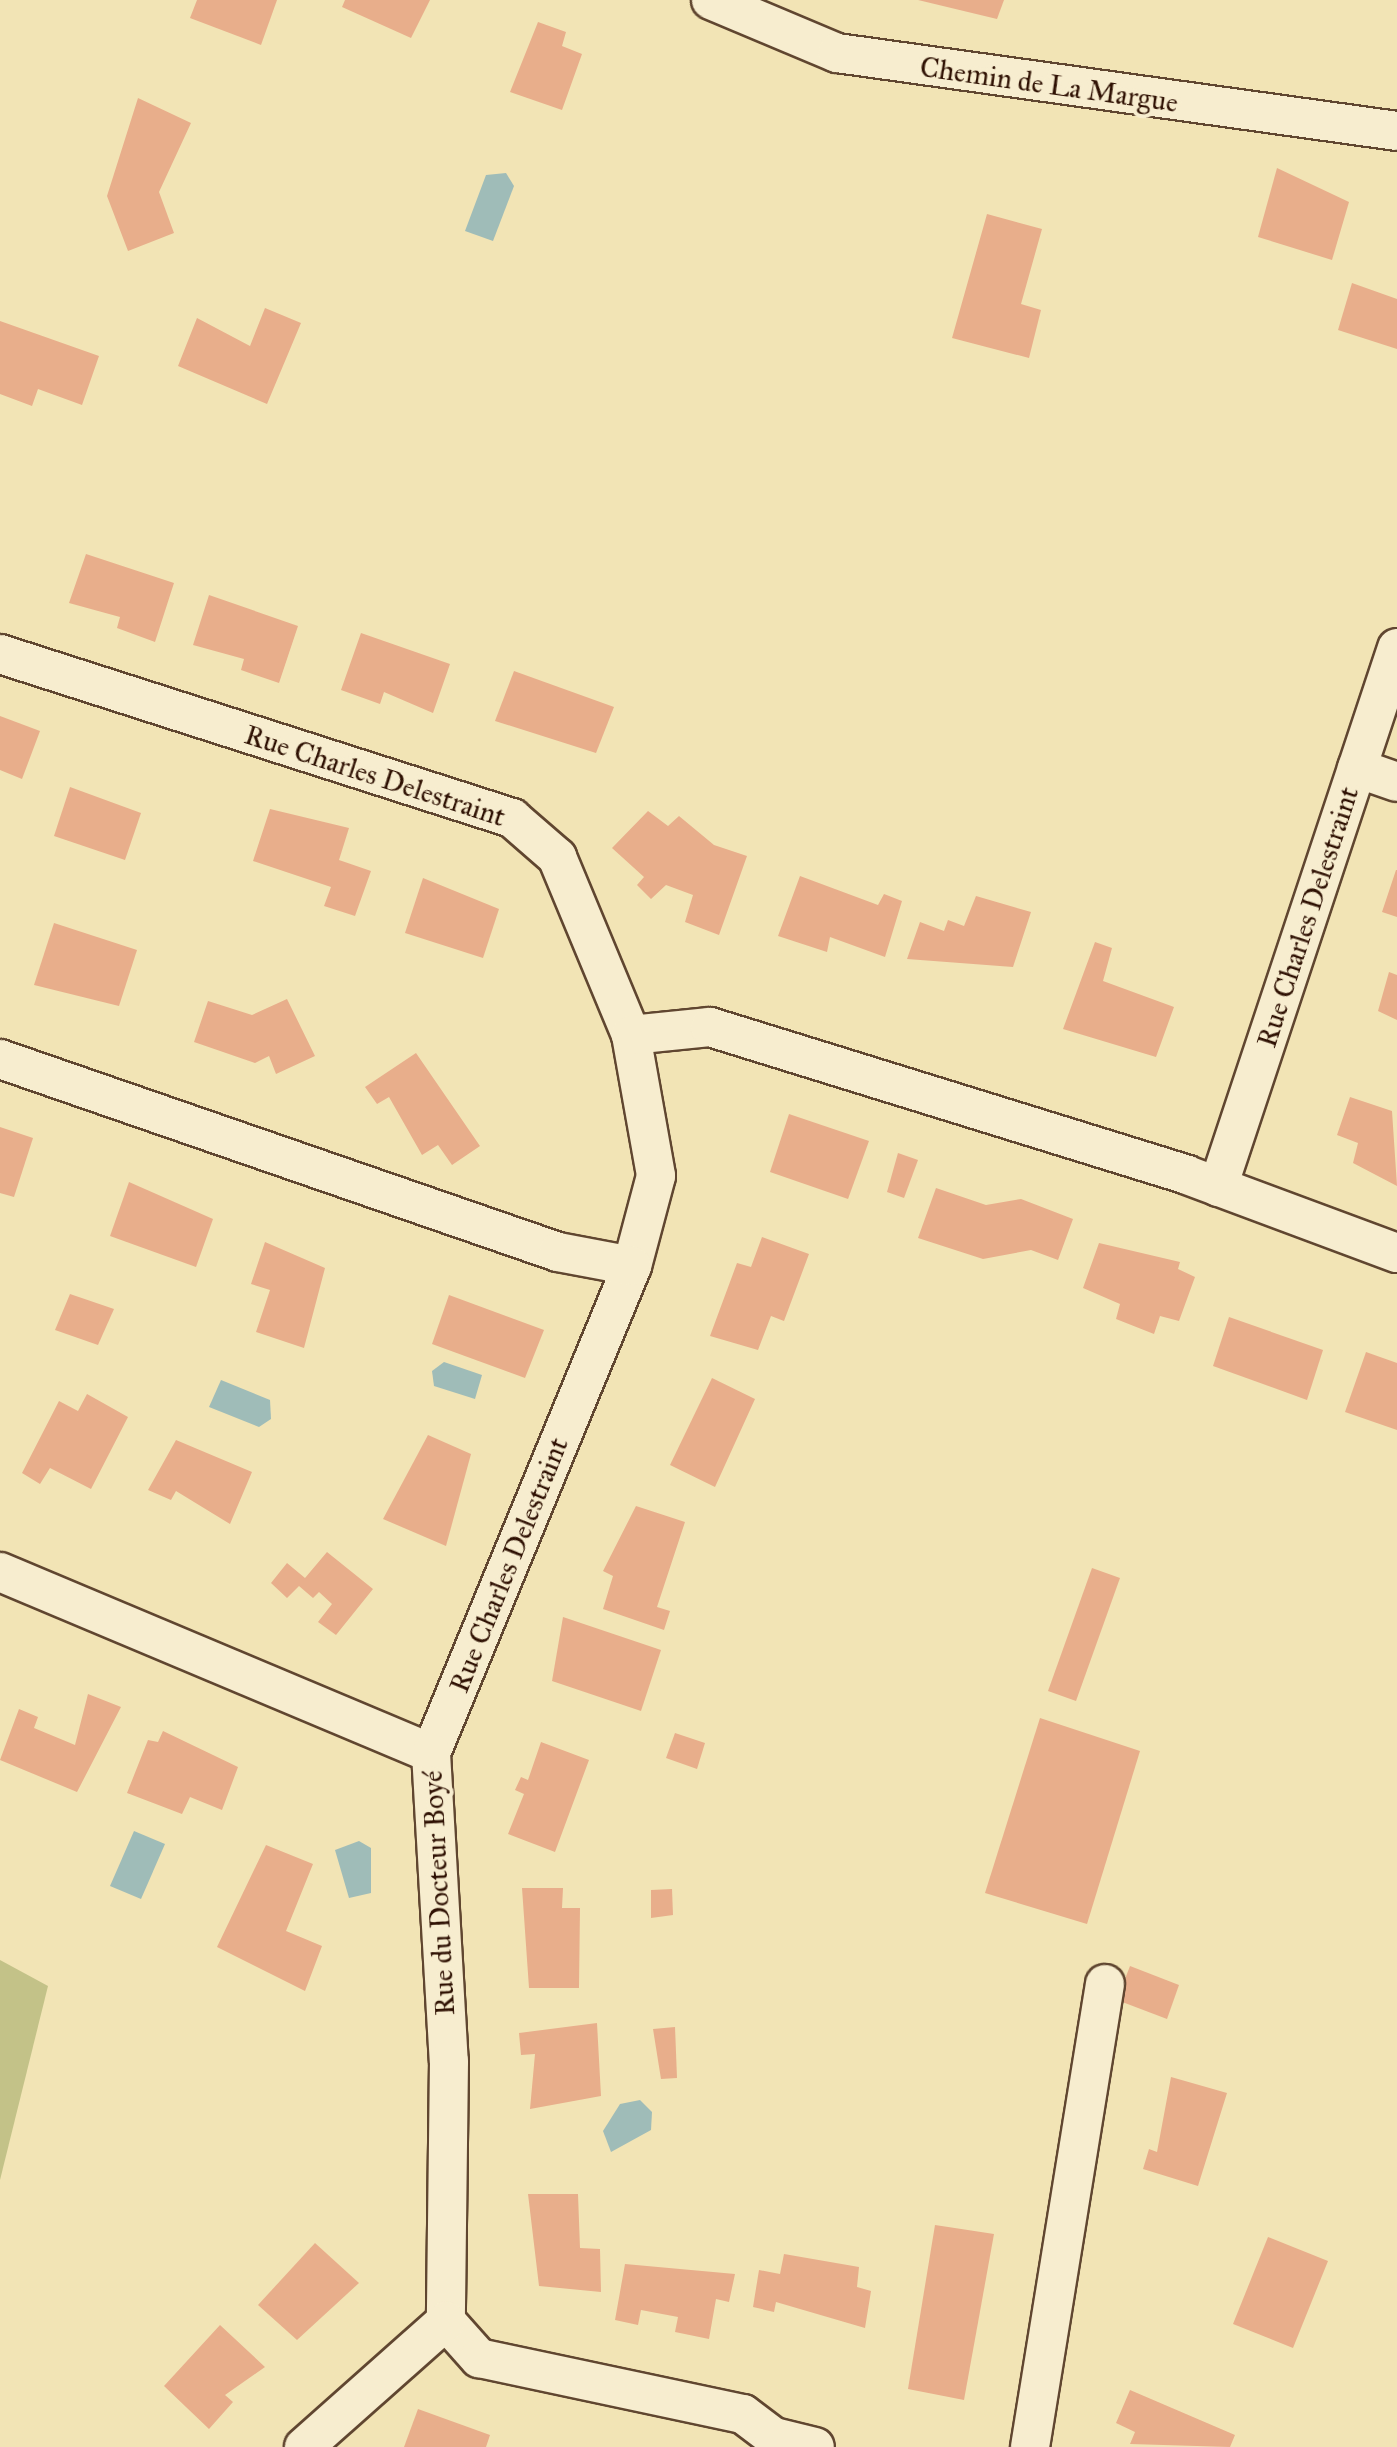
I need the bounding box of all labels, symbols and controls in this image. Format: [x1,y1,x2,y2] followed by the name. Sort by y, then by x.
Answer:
[918,50,1180,120] street label: Chemin de La Margue
[240,718,510,834] street label: Rue Charles Delestraint
[1250,782,1366,1052] street label: Rue Charles Delestraint
[442,1432,576,1698] street label: Rue Charles Delestraint
[416,1770,462,2016] street label: Rue du Docteur Boyé

